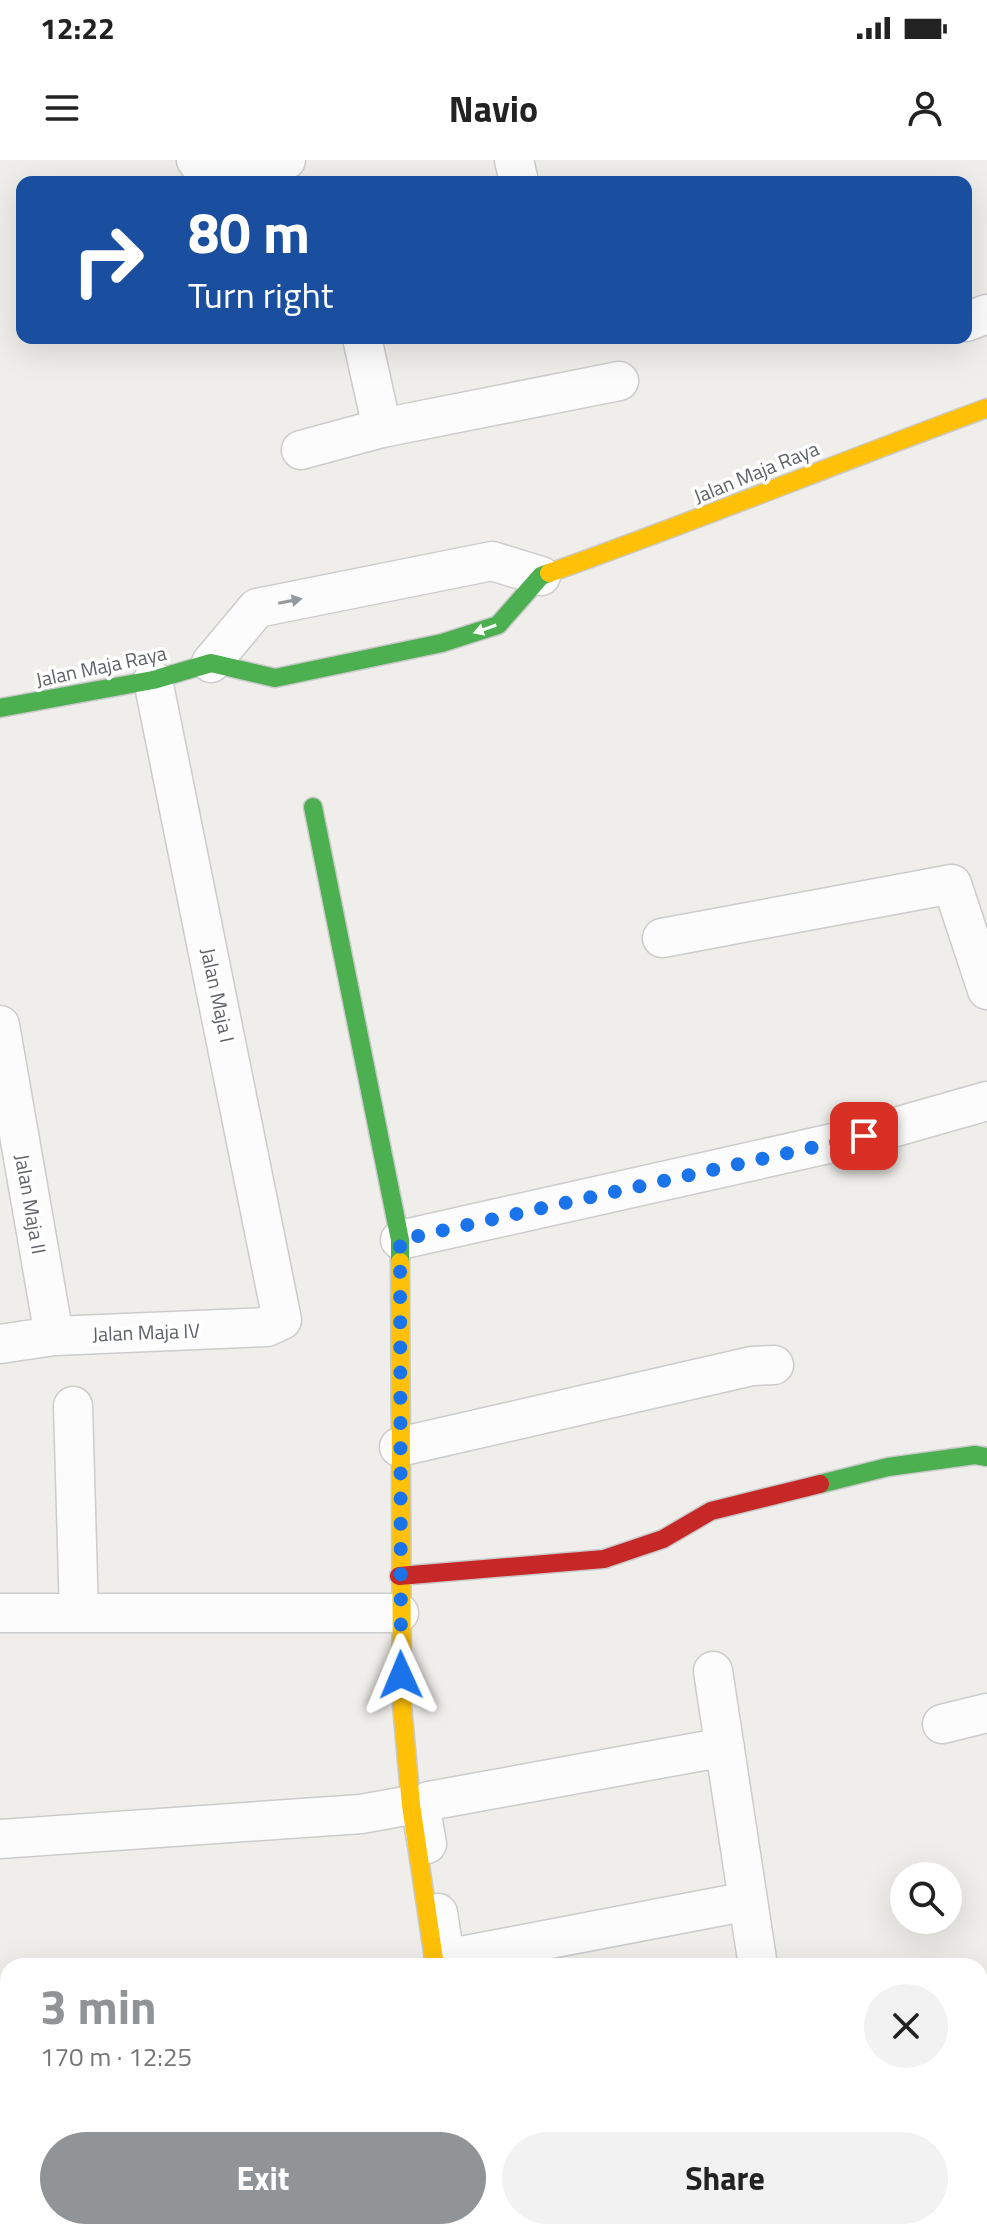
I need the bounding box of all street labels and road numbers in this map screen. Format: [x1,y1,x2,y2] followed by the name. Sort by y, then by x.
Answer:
[689,433,823,511] street label: Jalan Maja Raya
[33,637,169,695] street label: Jalan Maja Raya
[193,945,243,1045] street label: Jalan Maja I
[7,1152,55,1256] street label: Jalan Maja II
[92,1315,201,1349] street label: Jalan Maja IV

